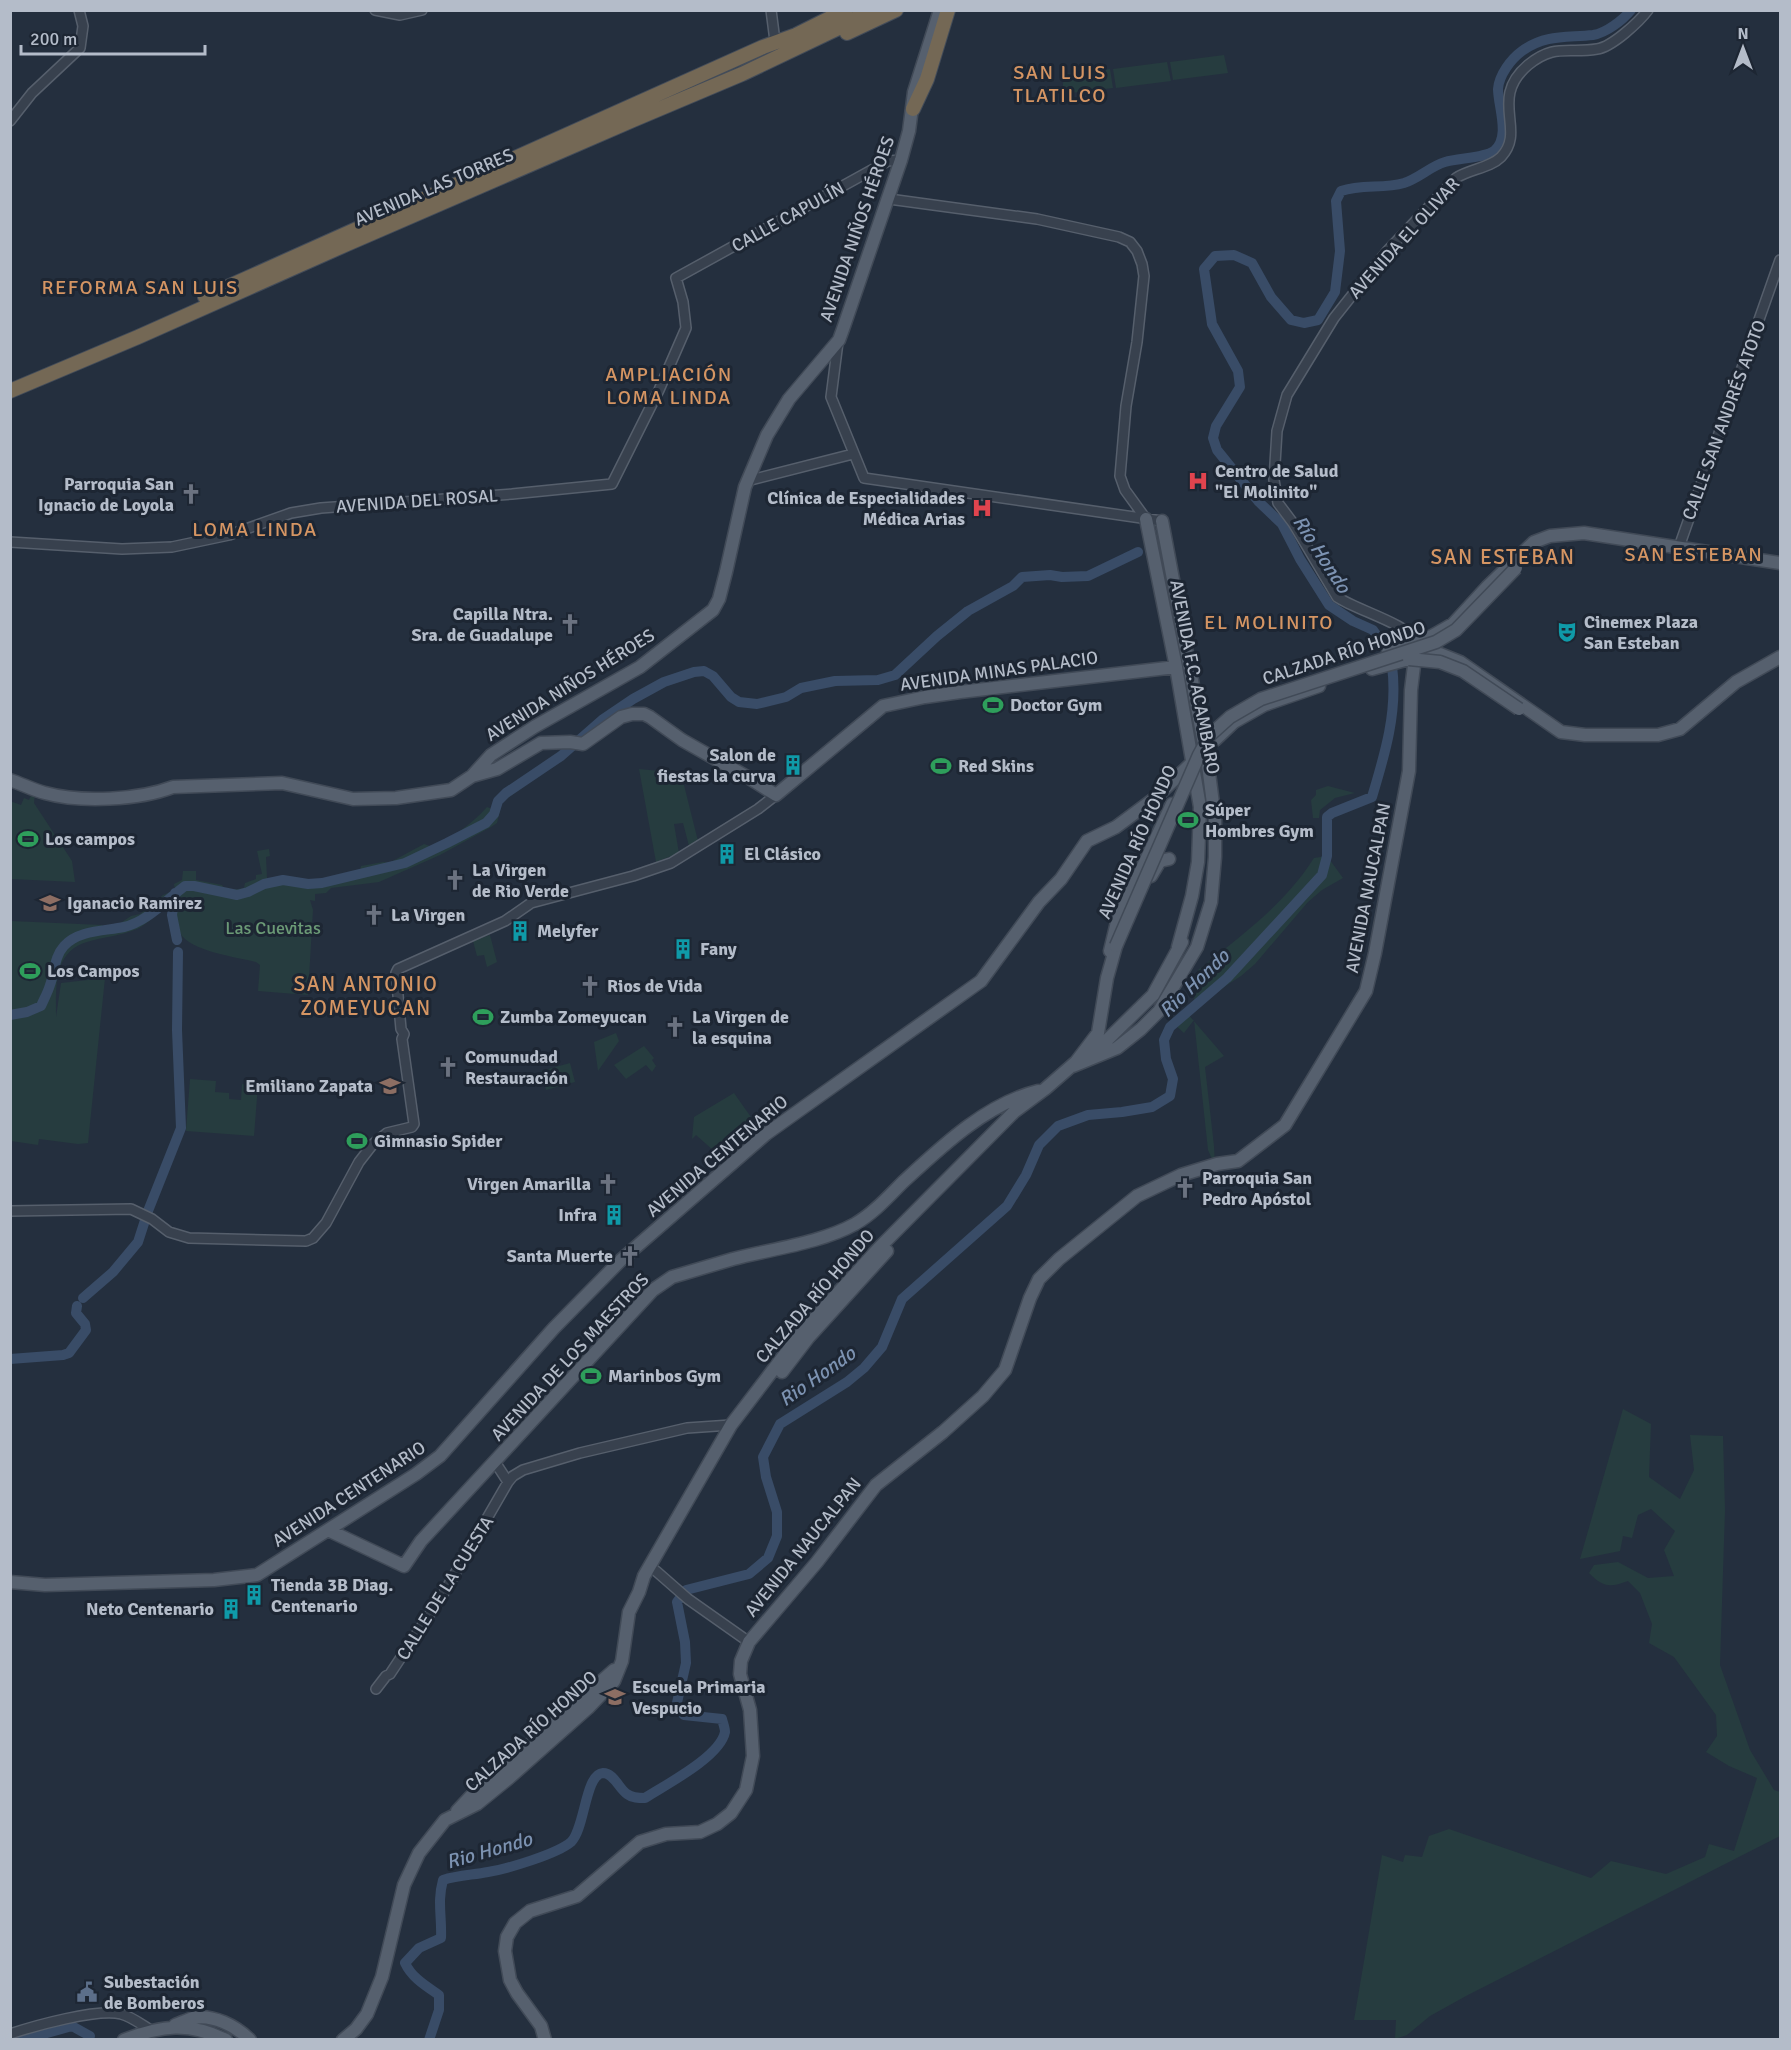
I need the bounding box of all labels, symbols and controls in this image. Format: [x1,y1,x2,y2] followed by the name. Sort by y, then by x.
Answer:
[21,18,206,56] scale bar
[1713,18,1773,78] north arrow
[1737,24,1749,44] text: N
[30,28,77,50] text: 200 m
[1013,60,1107,108] district label: SAN LUIS TLATILCO
[815,133,899,325] street label: AVENIDA NIÑOS HÉROES
[351,144,517,230] street label: AVENIDA LAS TORRES
[1344,173,1464,303] street label: AVENIDA EL OLIVAR
[728,177,848,257] street label: CALLE CAPULÍN
[41,275,239,300] district label: REFORMA SAN LUIS
[1678,317,1770,523] street label: CALLE SAN ANDRÉS ATOTO
[605,362,733,410] district label: AMPLIACIÓN LOMA LINDA
[1215,460,1339,503] place label: Centro de Salud "El Molinito"
[1186,469,1210,493] hospital icon: Centro de Salud "El Molinito"
[38,473,174,516] place label: Parroquia San Ignacio de Loyola
[179,482,203,506] church icon: Parroquia San Ignacio de Loyola
[335,484,499,518] street label: AVENIDA DEL ROSAL
[767,487,965,530] place label: Clínica de Especialidades Médica Arias
[970,496,994,520] hospital icon: Clínica de Especialidades Médica Arias
[1287,511,1357,599] water label: Río Hondo
[192,517,318,542] district label: LOMA LINDA
[1625,542,1763,567] district label: SAN ESTEBAN
[1431,544,1575,570] district label: SAN ESTEBAN
[1165,578,1225,776] street label: AVENIDA F.C. ACAMBARO
[411,603,553,646] place label: Capilla Ntra. Sra. de Guadalupe
[1204,610,1334,635] district label: EL MOLINITO
[1584,611,1698,654] place label: Cinemex Plaza San Esteban
[558,612,582,636] church icon: Capilla Ntra. Sra. de Guadalupe
[1260,616,1428,690] street label: CALZADA RÍO HONDO
[1555,620,1579,644] theatre icon: Cinemex Plaza San Esteban
[481,624,659,746] street label: AVENIDA NIÑOS HÉROES
[899,646,1099,696] street label: AVENIDA MINAS PALACIO
[981,693,1005,717] sports icon: Doctor Gym
[1010,694,1102,716] place label: Doctor Gym
[656,744,776,787] place label: Salon de fiestas la curva
[781,753,805,777] building icon: Salon de fiestas la curva
[929,754,953,778] sports icon: Red Skins
[958,755,1034,777] place label: Red Skins
[1093,762,1181,922] street label: AVENIDA RÍO HONDO
[1205,799,1314,842] place label: Súper Hombres Gym
[1341,801,1395,975] street label: AVENIDA NAUCALPAN
[1176,808,1200,832] sports icon: Súper Hombres Gym
[16,827,40,851] sports icon: Los campos
[45,828,135,850] place label: Los campos
[715,842,739,866] building icon: El Clásico
[744,843,821,865] place label: El Clásico
[472,859,569,902] place label: La Virgen de Rio Verde
[443,868,467,892] church icon: La Virgen de Rio Verde
[38,891,62,915] school or university icon: Iganacio Ramirez
[67,892,202,914] place label: Iganacio Ramirez
[362,903,386,927] church icon: La Virgen
[391,904,465,926] place label: La Virgen
[225,917,321,939] park label: Las Cuevitas
[508,919,532,943] building icon: Melyfer
[537,920,599,942] place label: Melyfer
[671,937,695,961] building icon: Fany
[700,938,737,960] place label: Fany
[1154,943,1236,1023] water label: Rio Hondo
[18,959,42,983] sports icon: Los Campos
[47,960,139,982] place label: Los Campos
[294,971,438,1021] district label: SAN ANTONIO ZOMEYUCAN
[578,974,602,998] church icon: Rios de Vida
[607,975,703,997] place label: Rios de Vida
[471,1005,495,1029] sports icon: Zumba Zomeyucan
[500,1006,647,1028] place label: Zumba Zomeyucan
[692,1006,789,1049] place label: La Virgen de la esquina
[663,1015,687,1039] church icon: La Virgen de la esquina
[465,1046,568,1089] place label: Comunudad Restauración
[436,1055,460,1079] church icon: Comunudad Restauración
[378,1074,402,1098] school or university icon: Emiliano Zapata
[245,1075,373,1097] place label: Emiliano Zapata
[642,1090,792,1222] street label: AVENIDA CENTENARIO
[345,1129,369,1153] sports icon: Gimnasio Spider
[374,1130,503,1152] place label: Gimnasio Spider
[1202,1167,1312,1210] place label: Parroquia San Pedro Apóstol
[596,1172,620,1196] church icon: Virgen Amarilla
[467,1173,591,1195] place label: Virgen Amarilla
[1173,1176,1197,1200] church icon: Parroquia San Pedro Apóstol
[602,1203,626,1227] building icon: Infra
[558,1204,597,1226] place label: Infra
[751,1225,879,1367] street label: CALZADA RÍO HONDO
[618,1244,642,1268] church icon: Santa Muerte
[507,1245,613,1267] place label: Santa Muerte
[486,1268,654,1446] street label: AVENIDA DE LOS MAESTROS
[774,1340,862,1412] water label: Rio Hondo
[579,1364,603,1388] sports icon: Marinbos Gym
[608,1365,721,1387] place label: Marinbos Gym
[268,1436,430,1552] street label: AVENIDA CENTENARIO
[740,1473,866,1621] street label: AVENIDA NAUCALPAN
[392,1512,498,1664] street label: CALLE DE LA CUESTA
[271,1574,393,1617] place label: Tienda 3B Diag. Centenario
[242,1583,266,1607] building icon: Tienda 3B Diag. Centenario
[219,1597,243,1621] building icon: Neto Centenario
[86,1598,214,1620] place label: Neto Centenario
[460,1666,602,1796] street label: CALZADA RÍO HONDO
[632,1676,766,1719] place label: Escuela Primaria Vespucio
[603,1685,627,1709] school or university icon: Escuela Primaria Vespucio
[443,1826,536,1875] water label: Rio Hondo
[104,1971,204,2014] place label: Subestación de Bomberos
[75,1980,99,2004] public building icon: Subestación de Bomberos

